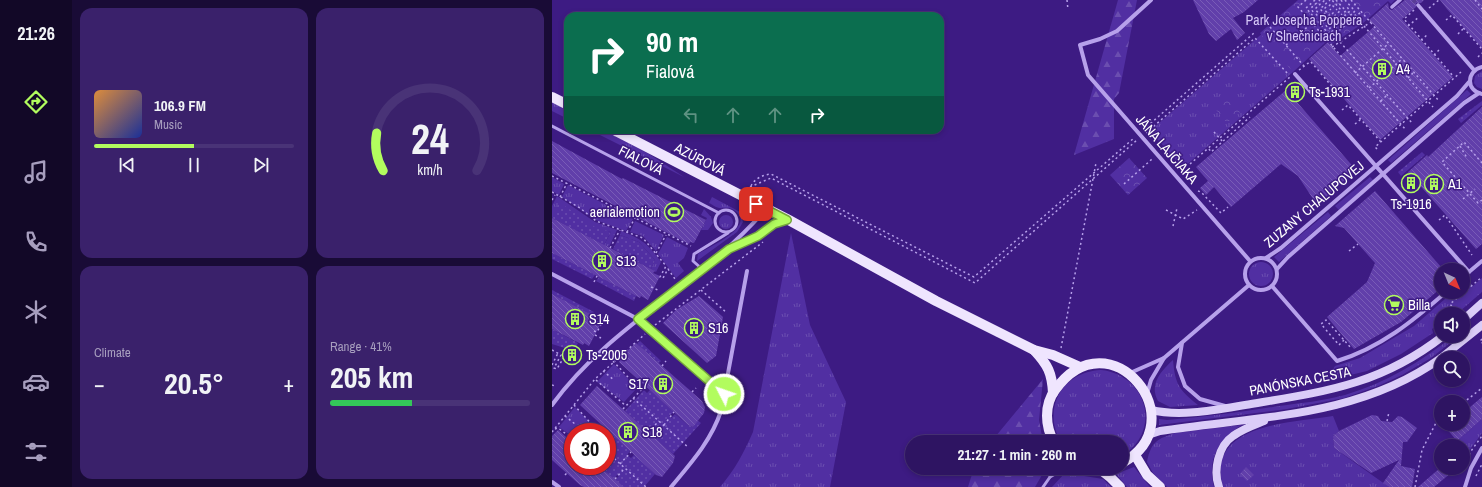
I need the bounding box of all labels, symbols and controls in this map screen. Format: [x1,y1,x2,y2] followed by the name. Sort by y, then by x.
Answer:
[1246,11,1363,45] park label: Park Josepha Poppera v Slnečniciach
[17,21,55,46] text: 21:26
[646,23,698,61] text: 90 m
[580,28,632,80] icon: right
[1371,58,1393,80] building icon: A4
[646,59,694,84] text: Fialová
[1395,60,1411,78] place label: A4
[1284,81,1306,103] building icon: Ts-1931
[1309,83,1351,101] place label: Ts-1931
[22,88,50,116] icon: directions
[154,95,206,116] text: 106.9 FM
[680,104,702,126] icon: left
[722,104,744,126] icon: ahead
[764,104,786,126] icon: ahead
[806,104,828,126] icon: right
[411,111,449,167] text: 24
[1132,111,1202,188] street label: JÁNA LAJČIAKA
[154,116,182,133] text: Music
[671,138,729,180] street label: AZÚROVÁ
[616,141,667,179] street label: FIALOVÁ
[116,154,138,176] icon: previous
[183,154,205,176] icon: pause
[250,154,272,176] icon: next
[1260,157,1368,251] street label: ZUZANY CHALUPOVEJ
[22,158,50,186] icon: music
[417,159,443,178] text: km/h
[1400,172,1422,194] building icon: Ts-1916
[1423,173,1445,195] building icon: A1
[1447,175,1463,193] place label: A1
[739,187,773,221] pin
[745,193,767,215] icon: arrive
[1390,195,1432,213] place label: Ts-1916
[663,201,685,223] sports icon: aerialemotion
[590,203,660,221] place label: aerialemotion
[22,228,50,256] icon: phone
[591,250,613,272] building icon: S13
[616,252,636,270] place label: S13
[1434,263,1470,299] north arrow
[1434,263,1470,475] map controls
[1383,294,1405,316] supermarket icon: Billa
[1408,296,1431,314] place label: Billa
[22,298,50,326] icon: climate
[1434,307,1470,343] button: sound
[564,308,586,330] building icon: S14
[589,310,610,328] place label: S14
[683,317,705,339] building icon: S16
[708,319,728,337] place label: S16
[330,338,392,355] text: Range · 41%
[94,344,131,361] text: Climate
[561,344,583,366] building icon: Ts-2005
[586,346,627,364] place label: Ts-2005
[1434,351,1470,387] button: search
[330,357,413,397] text: 205 km
[1248,362,1353,400] street label: PANÓNSKA CESTA
[164,363,224,403] text: 20.5°
[22,368,50,396] icon: car
[94,369,105,399] text: −
[283,369,294,399] text: +
[652,373,674,395] building icon: S17
[703,373,745,415] position arrow
[629,375,649,393] place label: S17
[1434,395,1470,431] button: +
[617,421,639,443] building icon: S18
[564,423,616,475] speed limit sign: 30
[642,423,662,441] place label: S18
[22,438,50,466] icon: filters
[1434,439,1470,475] button: −
[958,444,1076,465] text: 21:27 · 1 min · 260 m

